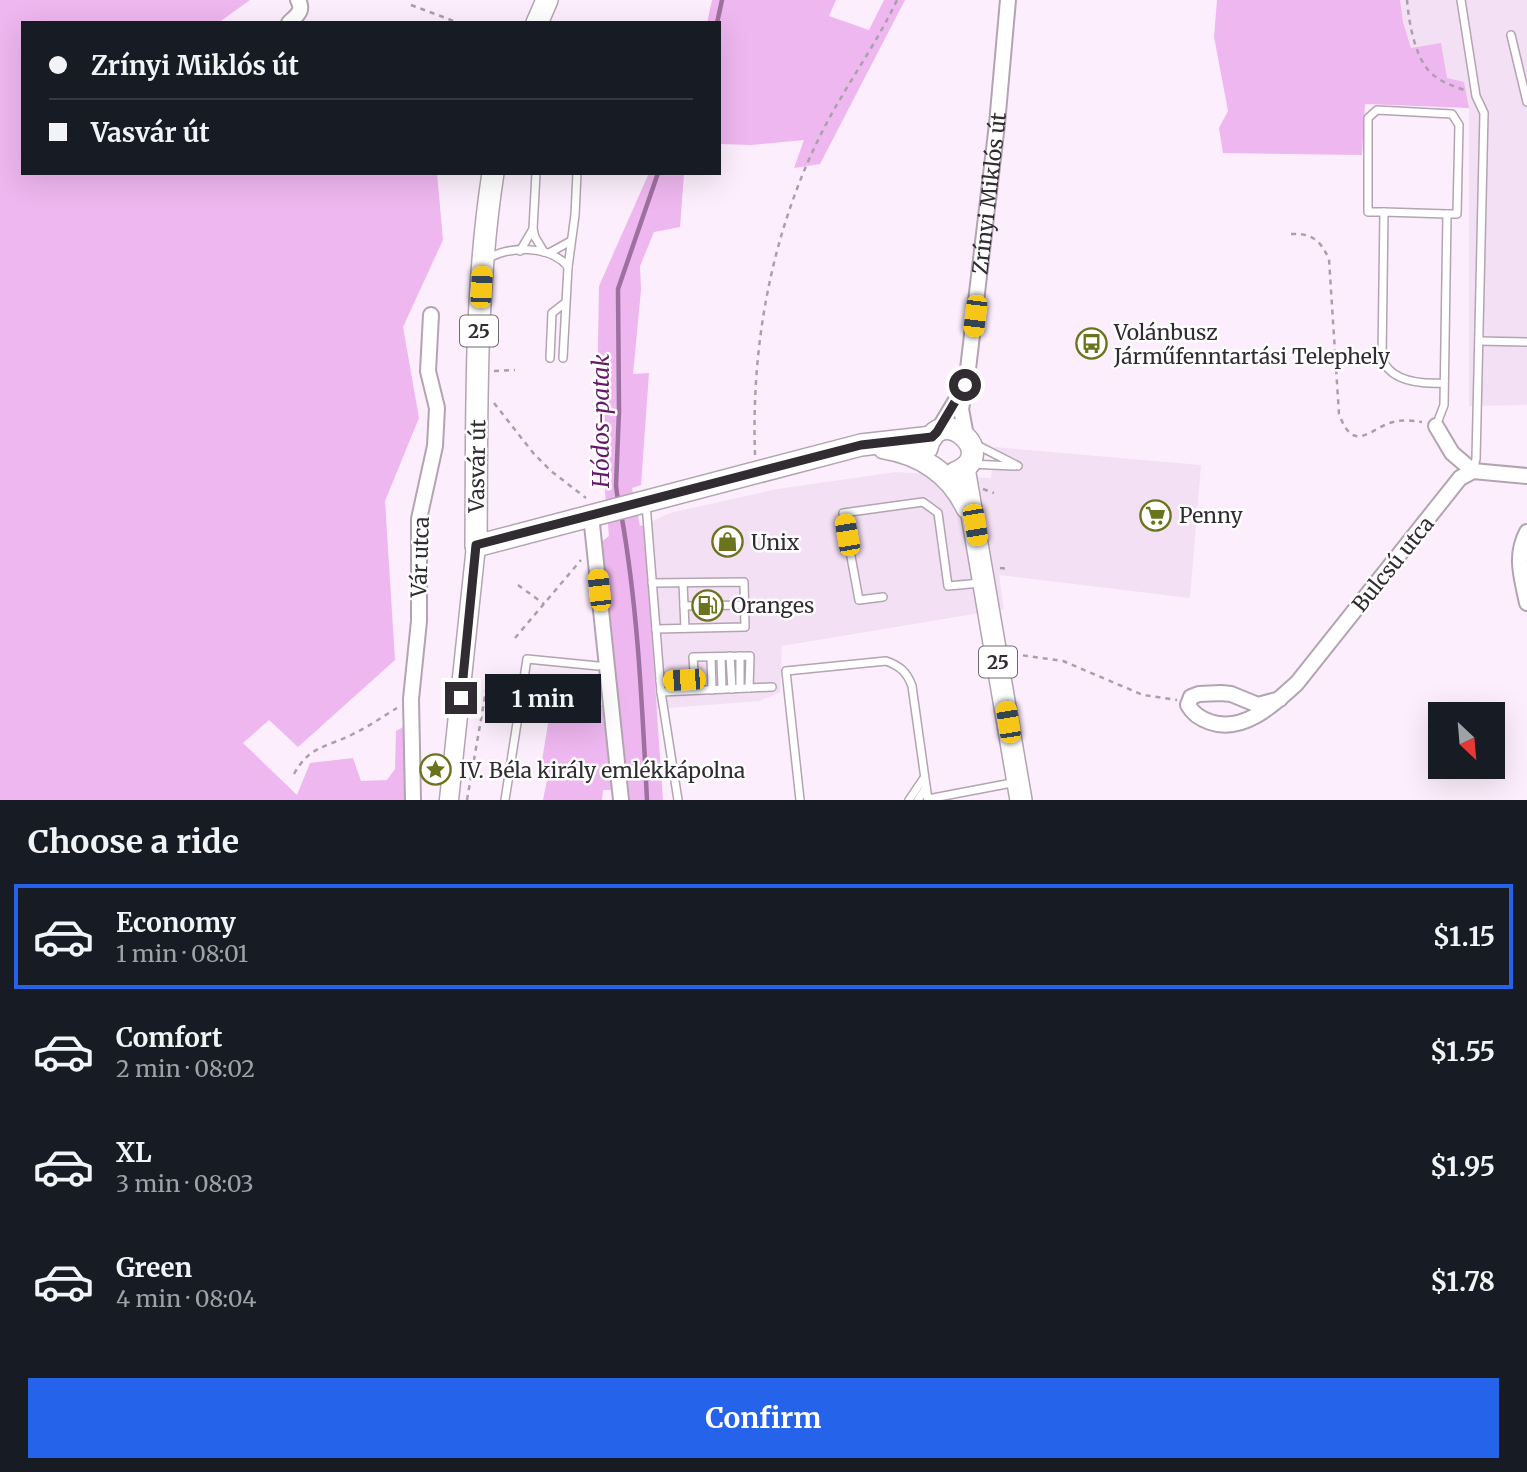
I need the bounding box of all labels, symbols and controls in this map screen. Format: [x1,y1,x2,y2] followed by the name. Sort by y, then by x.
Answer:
[91,49,299,82] text: Zrínyi Miklós út
[966,111,1011,276] street label: Zrínyi Miklós út
[91,116,210,149] text: Vasvár út
[470,265,493,309] car
[963,294,988,338] car
[460,316,498,346] road number: 25
[1113,319,1391,370] place label: Volánbusz Járműfenntartási Telephely
[1074,327,1108,361] bus stop icon: Volánbusz Járműfenntartási Telephely
[586,353,615,489] water label: Hódos-patak
[949,369,981,401] route start
[463,419,491,514] street label: Vasvár út
[1139,498,1173,532] supermarket icon: Penny
[962,502,989,548] car
[1179,502,1243,529] place label: Penny
[1346,511,1440,617] street label: Bulcsú utca
[834,512,861,558] car
[405,516,435,599] street label: Vár utca
[711,525,745,559] shop icon: Unix
[751,529,800,556] place label: Unix
[587,568,612,612] car
[691,588,725,622] fuel station icon: Oranges
[731,592,814,619] place label: Oranges
[979,646,1017,678] road number: 25
[663,668,706,692] car
[486,674,601,722] callout: 1 min
[445,682,477,714] route end
[512,684,574,713] text: 1 min
[995,700,1022,744] car
[1428,702,1505,779] north arrow
[1428,702,1505,779] map controls
[419,753,453,787] place icon: IV. Béla király emlékkápolna
[459,757,745,784] place label: IV. Béla király emlékkápolna
[28,822,239,862] text: Choose a ride
[32,905,95,968] icon: car
[116,906,236,939] text: Economy
[1433,920,1495,953] text: $1.15
[116,939,248,968] text: 1 min · 08:01
[32,1020,95,1083] icon: car
[116,1021,222,1054] text: Comfort
[1430,1035,1495,1068] text: $1.55
[116,1054,255,1083] text: 2 min · 08:02
[32,1135,95,1198] icon: car
[116,1136,152,1169] text: XL
[1430,1150,1495,1183] text: $1.95
[116,1169,254,1198] text: 3 min · 08:03
[32,1250,95,1313] icon: car
[116,1251,192,1284] text: Green
[1430,1265,1495,1298] text: $1.78
[116,1284,256,1313] text: 4 min · 08:04
[28,1378,1499,1458] button: Confirm

